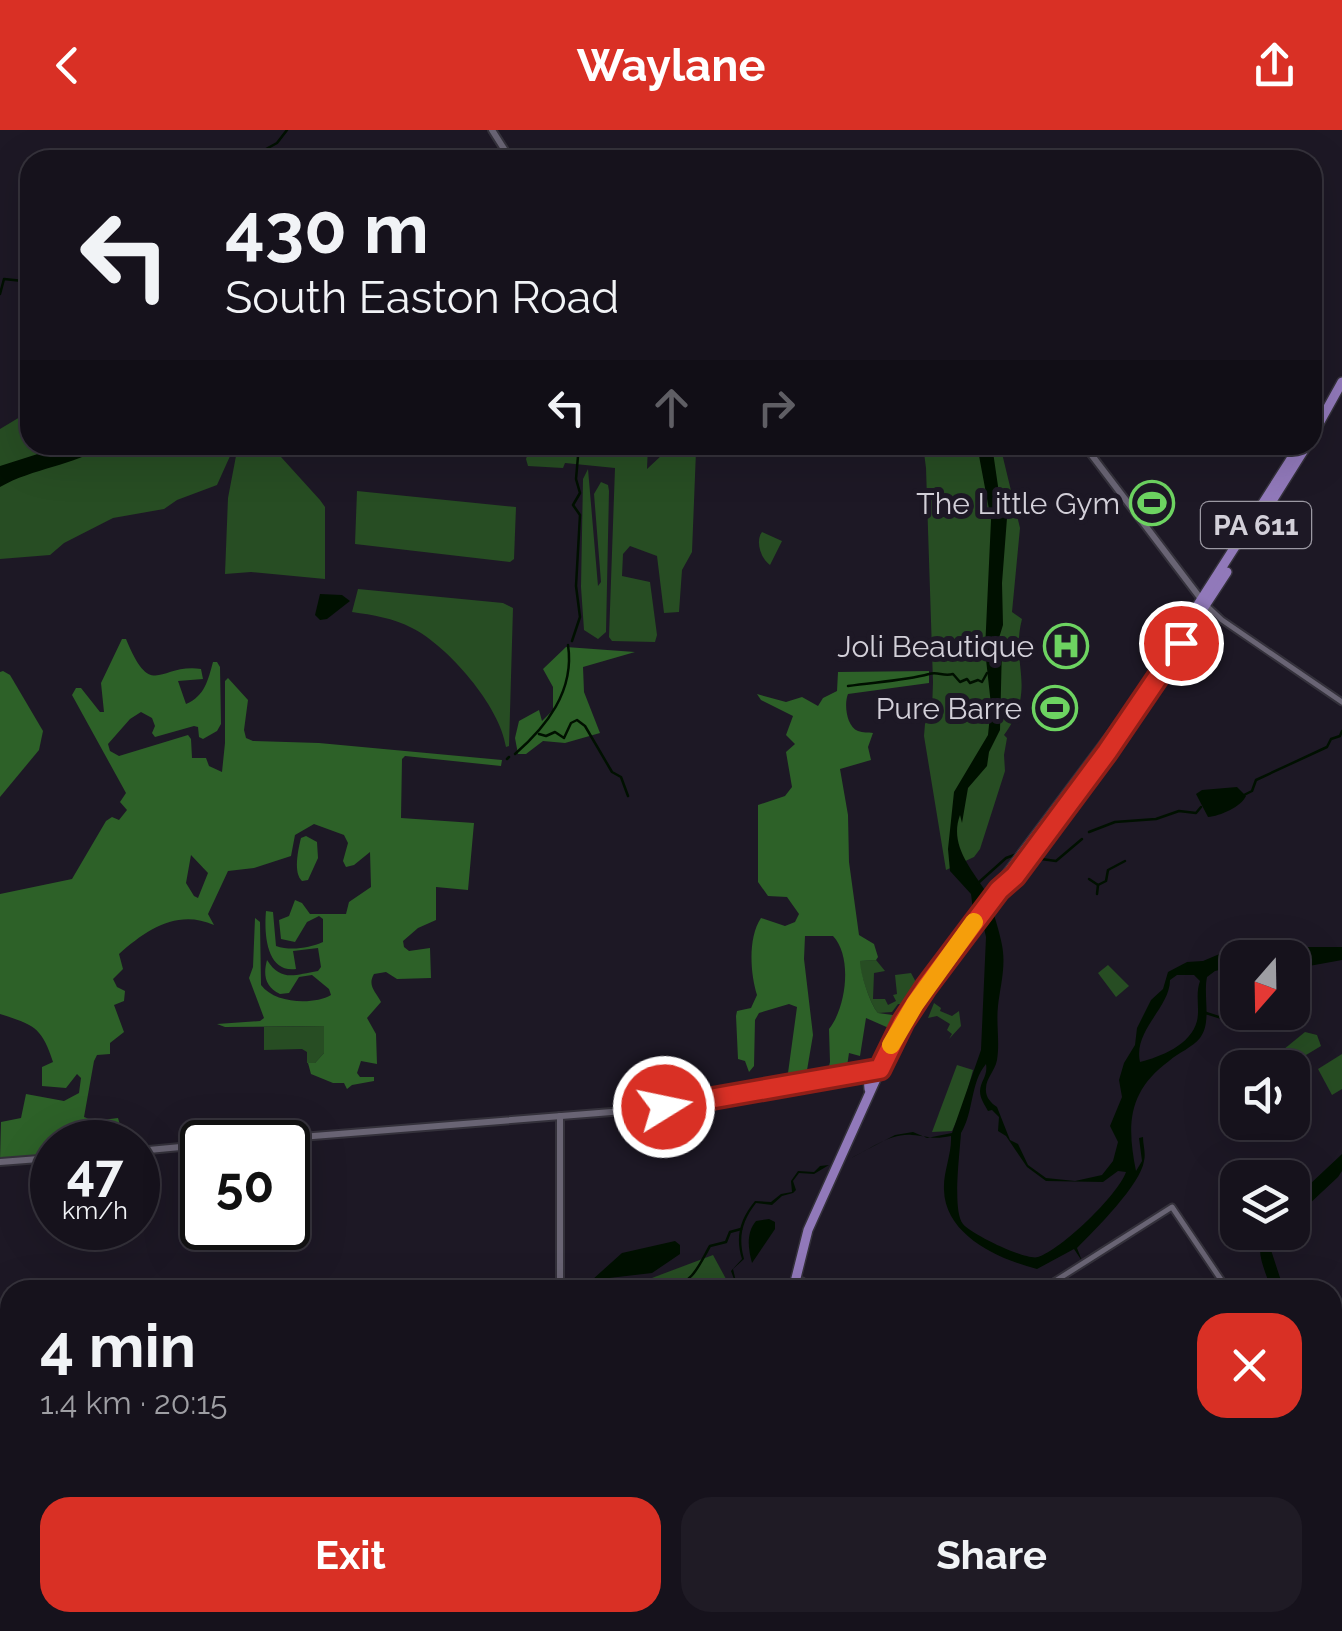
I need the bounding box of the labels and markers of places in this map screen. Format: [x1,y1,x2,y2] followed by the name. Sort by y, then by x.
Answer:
[1129,480,1175,526] sports icon: The Little Gym
[916,486,1120,521] place label: The Little Gym
[1139,601,1224,686] pin
[1043,623,1089,669] hospital icon: Joli Beautique
[837,629,1034,664] place label: Joli Beautique
[1032,685,1078,731] sports icon: Pure Barre
[876,691,1022,726] place label: Pure Barre

